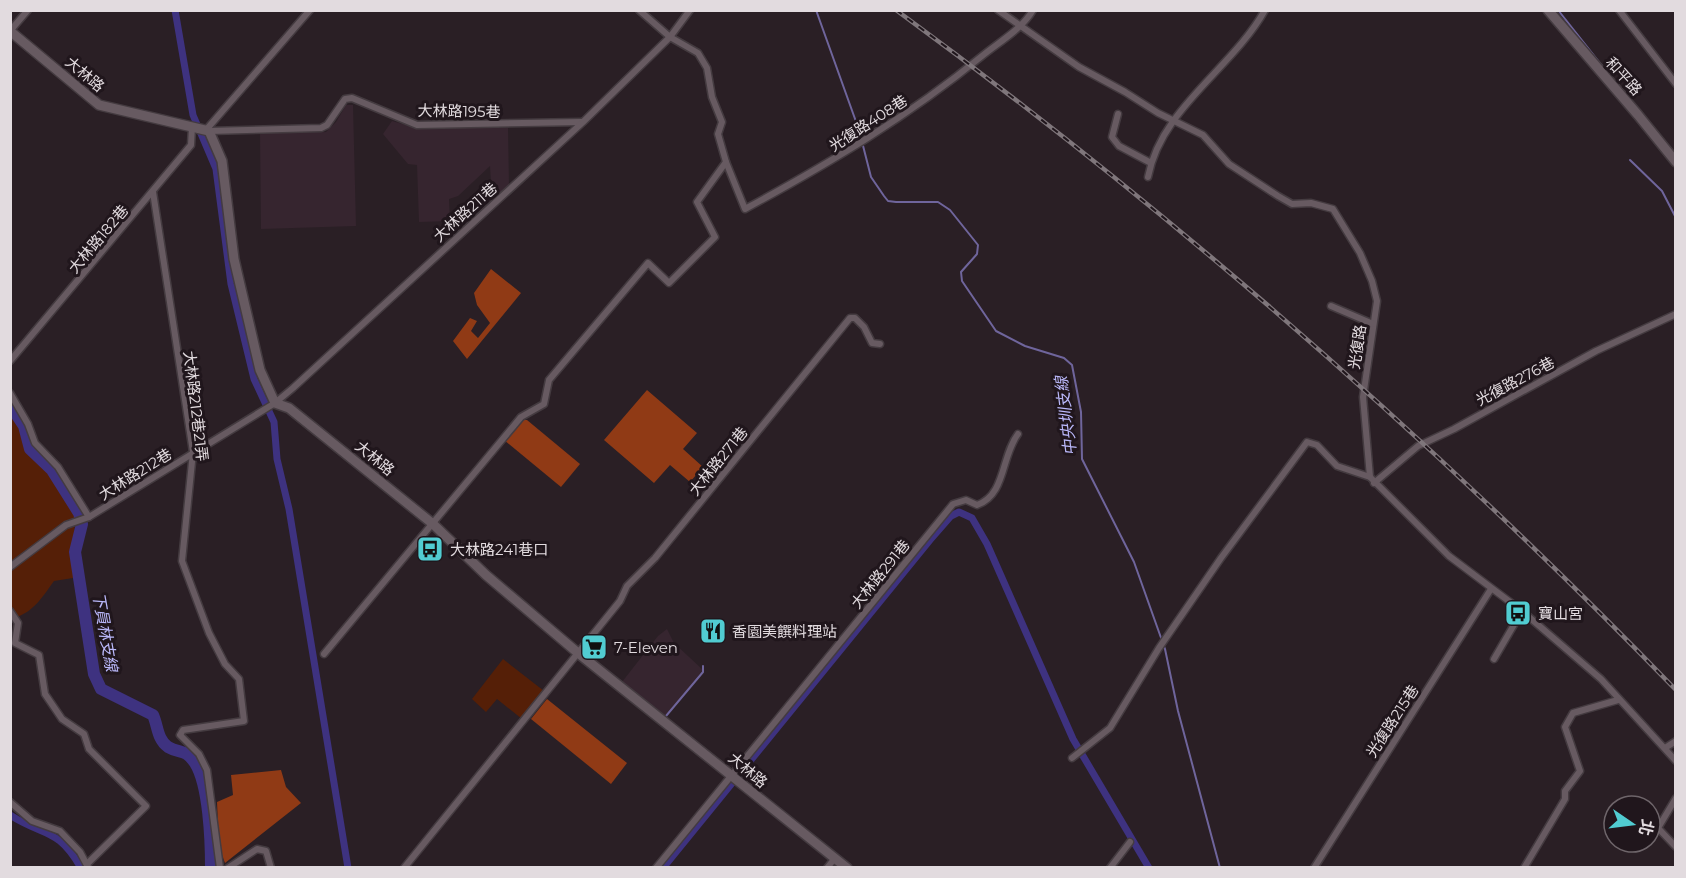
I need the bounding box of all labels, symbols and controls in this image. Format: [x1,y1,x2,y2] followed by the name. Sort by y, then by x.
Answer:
[62,52,108,96] street label: 大林路
[1602,53,1646,99] street label: 和平路
[825,91,911,155] street label: 光復路408巷
[417,101,501,121] street label: 大林路195巷
[429,178,501,246] street label: 大林路211巷
[64,201,132,277] street label: 大林路182巷
[1344,323,1370,371] street label: 光復路
[180,350,212,462] street label: 大林路212巷21弄
[1472,352,1558,410] street label: 光復路276巷
[1051,373,1080,457] water label: 中央圳支線
[685,423,751,499] street label: 大林路271巷
[352,436,398,480] street label: 大林路
[95,444,175,504] street label: 大林路212巷
[415,534,445,564] bus stop icon: 大林路241巷口
[846,536,914,612] street label: 大林路291巷
[450,540,548,559] place label: 大林路241巷口
[89,591,122,675] water label: 下員林支線
[1503,598,1533,628] bus stop icon: 寶山宮
[1538,604,1583,623] place label: 寶山宮
[698,616,728,646] restaurant icon: 香園美饌料理站
[732,622,837,641] place label: 香園美饌料理站
[579,632,609,662] supermarket icon: 7-Eleven
[614,638,678,657] place label: 7-Eleven
[1362,681,1422,761] street label: 光復路215巷
[725,748,771,792] street label: 大林路
[1602,794,1662,854] north arrow
[1635,817,1657,838] text: 北

